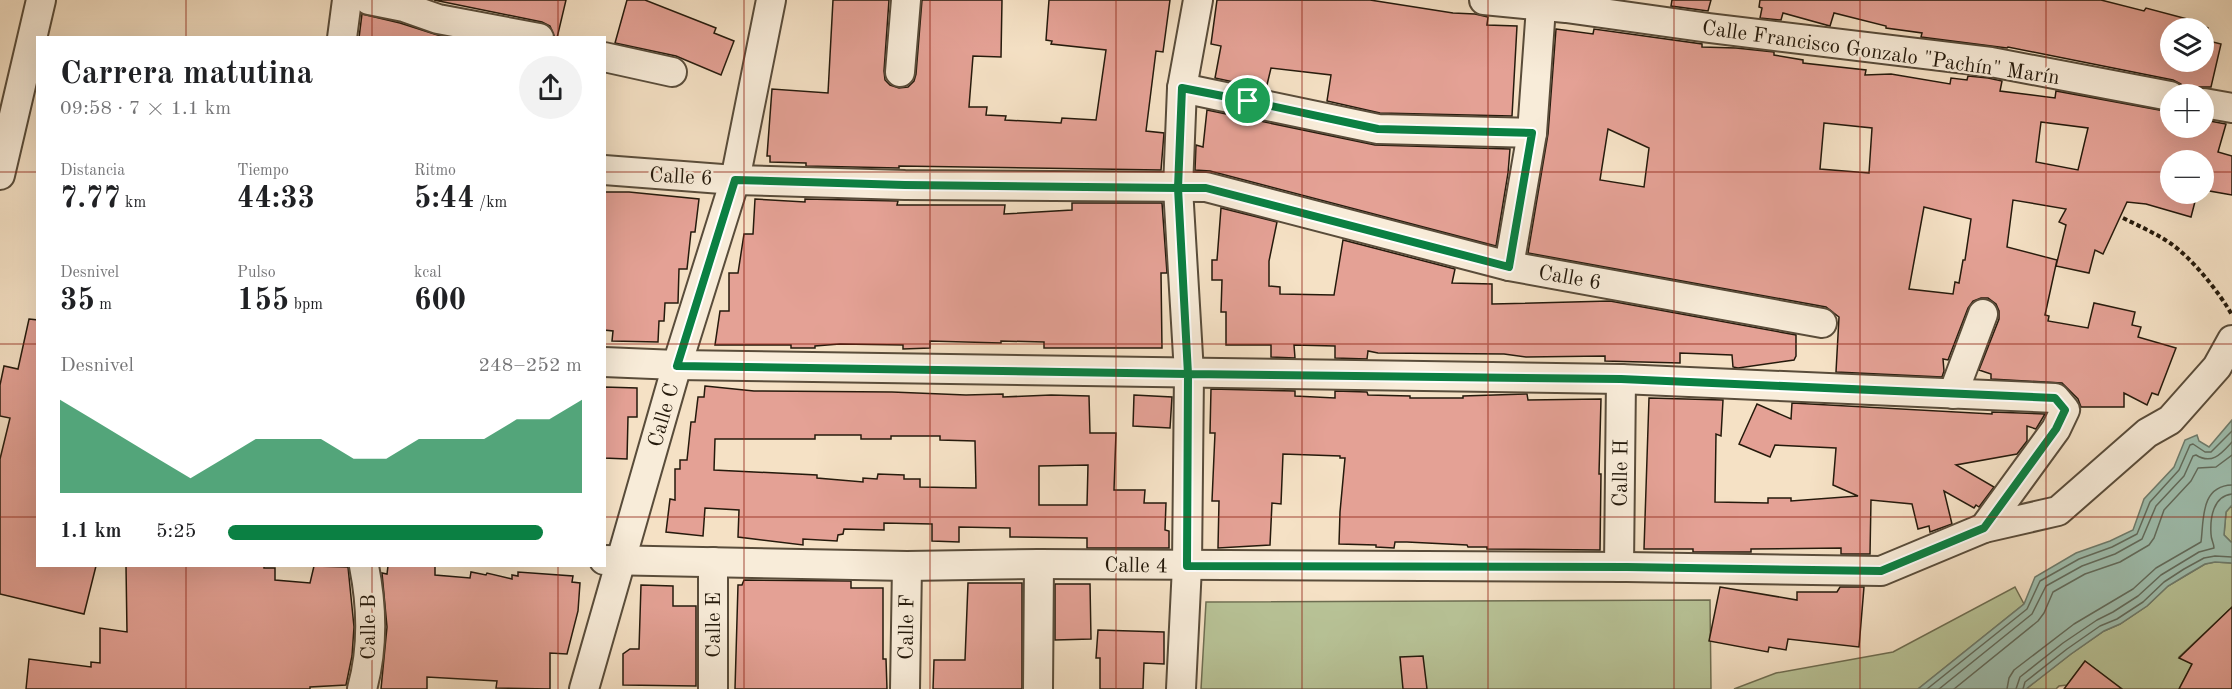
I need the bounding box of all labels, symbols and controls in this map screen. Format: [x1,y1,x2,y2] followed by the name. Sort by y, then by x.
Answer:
[1701,18,2061,89] street label: Calle Francisco Gonzalo "Pachín" Marín
[2160,18,2214,204] map controls
[2160,18,2214,72] button: layers
[519,56,582,119] button: share
[60,58,313,91] text: Carrera matutina
[1222,75,1273,126] pin
[1231,84,1264,117] icon: arrive
[2160,84,2214,138] button: +
[60,99,231,119] text: 09:58 · 7 × 1.1 km
[2160,150,2214,204] button: −
[60,163,125,179] text: Distancia
[237,163,289,179] text: Tiempo
[414,163,456,179] text: Ritmo
[649,165,713,190] street label: Calle 6
[60,184,121,214] text: 7.77
[237,184,315,214] text: 44:33
[414,184,475,214] text: 5:44
[121,195,146,211] text: km
[475,195,507,211] text: /km
[1537,263,1603,294] street label: Calle 6
[60,265,119,281] text: Desnivel
[237,265,276,281] text: Pulso
[414,265,442,281] text: kcal
[60,286,95,316] text: 35
[237,286,289,316] text: 155
[414,286,466,316] text: 600
[95,297,112,313] text: m
[289,297,323,313] text: bpm
[60,356,134,376] text: Desnivel
[479,356,582,376] text: 248–252 m
[645,381,684,450] street label: Calle C
[1610,439,1633,507] street label: Calle H
[60,522,122,542] text: 1.1 km
[156,522,196,542] text: 5:25
[1104,555,1168,578] street label: Calle 4
[704,592,725,658] street label: Calle E
[359,594,380,660] street label: Calle B
[896,594,919,660] street label: Calle F

